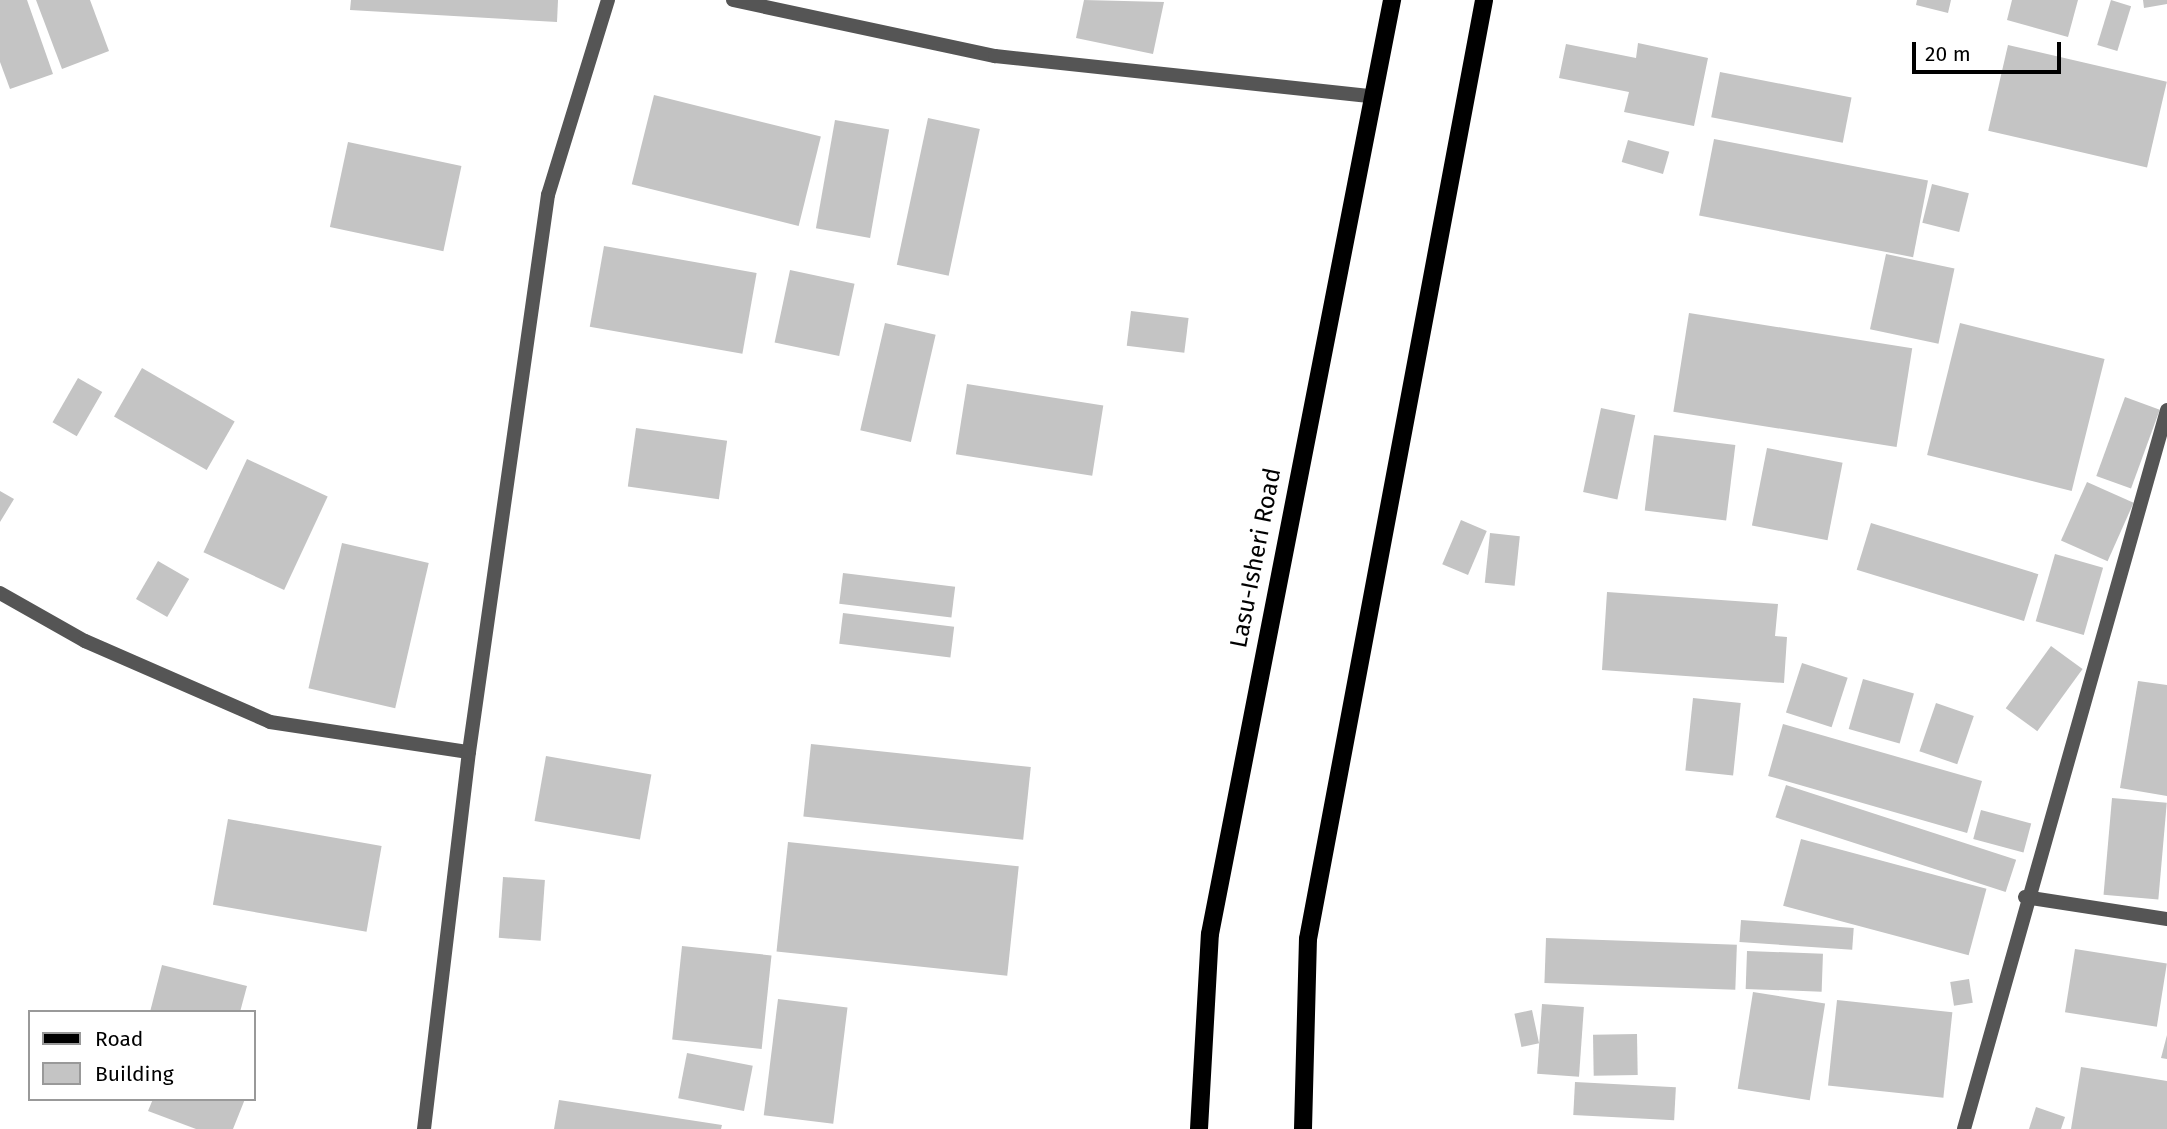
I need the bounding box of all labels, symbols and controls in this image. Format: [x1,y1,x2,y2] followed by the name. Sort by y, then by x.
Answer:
[1915,28,2064,72] scale bar
[1925,41,1971,67] text: 20 m
[1224,466,1288,650] street label: Lasu-Isheri Road
[28,1010,256,1101] legend
[95,1026,143,1052] text: Road
[95,1061,174,1087] text: Building

